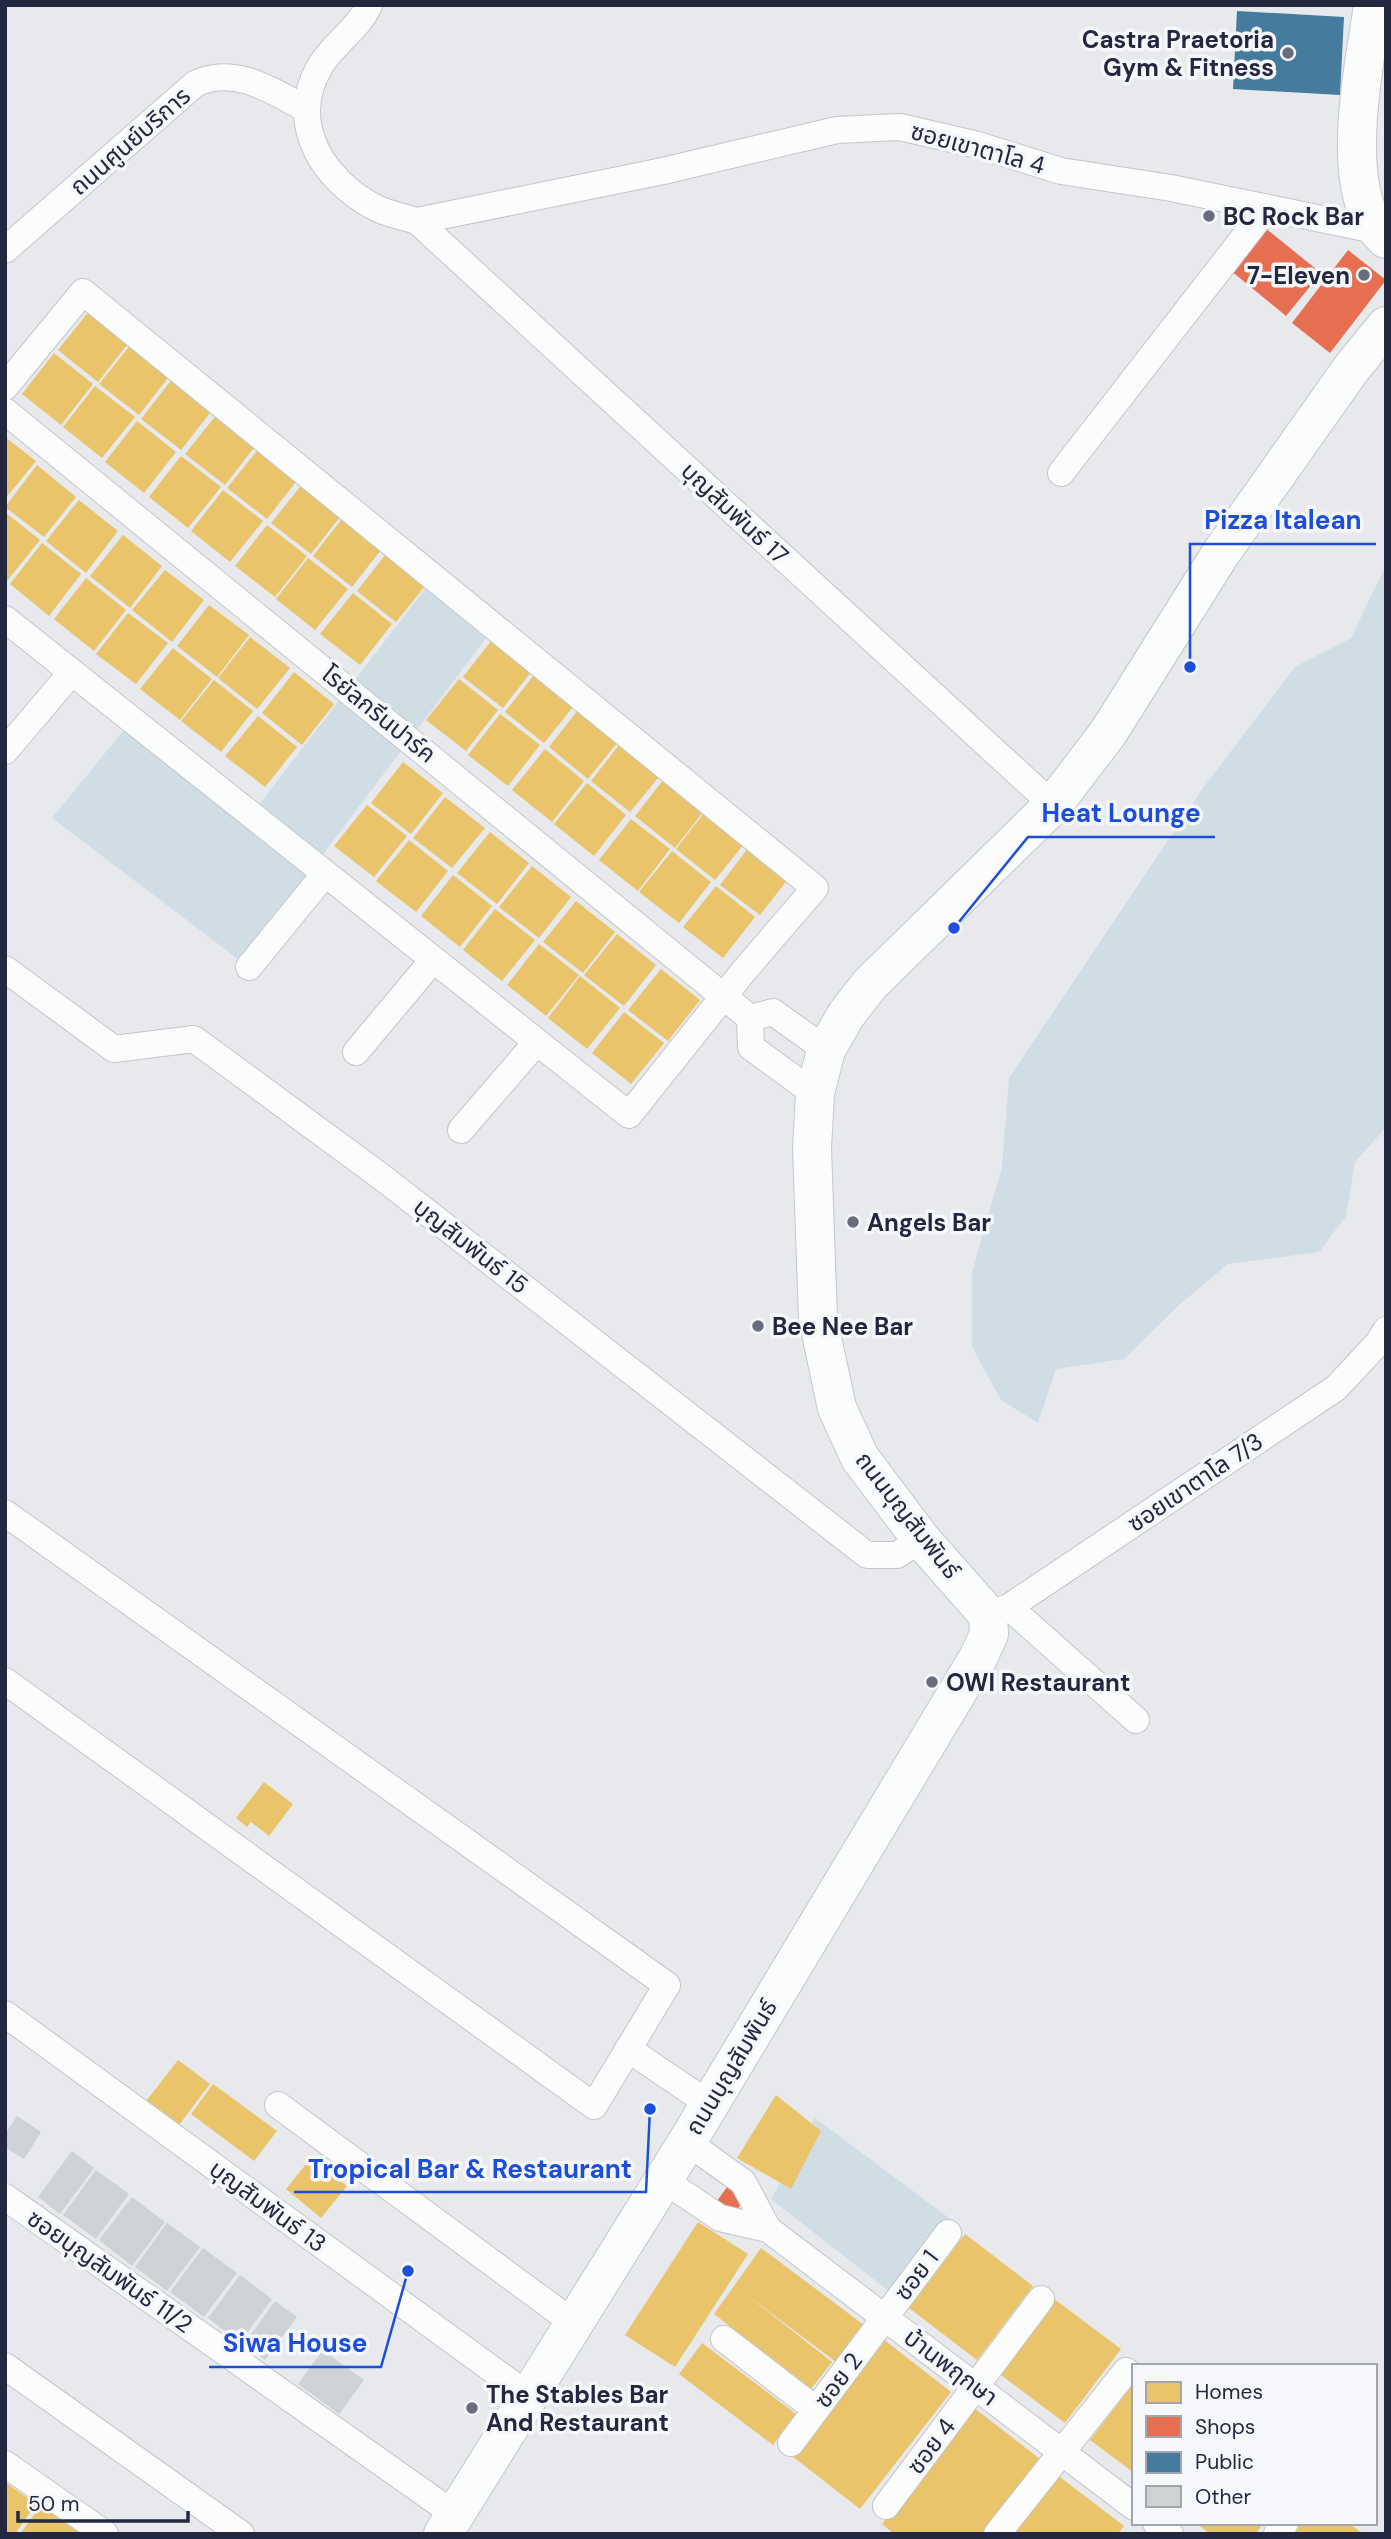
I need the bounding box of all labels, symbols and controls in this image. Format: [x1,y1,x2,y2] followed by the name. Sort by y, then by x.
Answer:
[1082,24,1274,83] place label: Castra Praetoria Gym & Fitness
[1280,45,1296,61] marker: Castra Praetoria Gym & Fitness
[63,80,197,202] street label: ถนนศูนย์บริการ
[907,115,1049,181] street label: ซอยเขาตาโล 4
[1223,201,1364,232] place label: BC Rock Bar
[1201,208,1217,224] marker: BC Rock Bar
[1247,260,1350,291] place label: 7-Eleven
[1356,267,1372,283] marker: 7-Eleven
[675,455,795,571] street label: บุญสัมพันธ์ 17
[1190,497,1376,544] callout: Pizza Italean
[1204,503,1362,537] text: Pizza Italean
[315,658,443,770] street label: โรยัลกรีนปาร์ค
[1028,790,1215,837] callout: Heat Lounge
[1041,796,1201,830] text: Heat Lounge
[407,1191,535,1301] street label: บุญสัมพันธ์ 15
[867,1207,991,1238] place label: Angels Bar
[845,1214,861,1230] marker: Angels Bar
[772,1311,913,1342] place label: Bee Nee Bar
[750,1318,766,1334] marker: Bee Nee Bar
[1121,1425,1269,1539] street label: ซอยเขาตาโล 7/3
[849,1445,968,1585] street label: ถนนบุญสัมพันธ์
[946,1667,1130,1698] place label: OWI Restaurant
[924,1674,940,1690] marker: OWI Restaurant
[678,1993,784,2141] street label: ถนนบุญสัมพันธ์
[294,2145,646,2192] callout: Tropical Bar & Restaurant
[308,2152,632,2186] text: Tropical Bar & Restaurant
[203,2153,333,2259] street label: บุญสัมพันธ์ 13
[21,2202,199,2340] street label: ซอยบุญสัมพันธ์ 11/2
[887,2244,945,2306] street label: ซอย 1
[209,2320,381,2367] callout: Siwa House
[898,2322,1004,2412] street label: บ้านพฤกษา
[223,2326,367,2360] text: Siwa House
[807,2346,869,2414] street label: ซอย 2
[1132,2364,1377,2525] legend
[1195,2378,1263,2406] text: Homes
[486,2379,669,2438] place label: The Stables Bar And Restaurant
[464,2400,480,2416] marker: The Stables Bar And Restaurant
[900,2412,962,2480] street label: ซอย 4
[1195,2413,1255,2441] text: Shops
[1195,2448,1254,2476] text: Public
[18,2480,187,2524] scale bar
[1195,2483,1251,2511] text: Other
[28,2490,79,2518] text: 50 m

